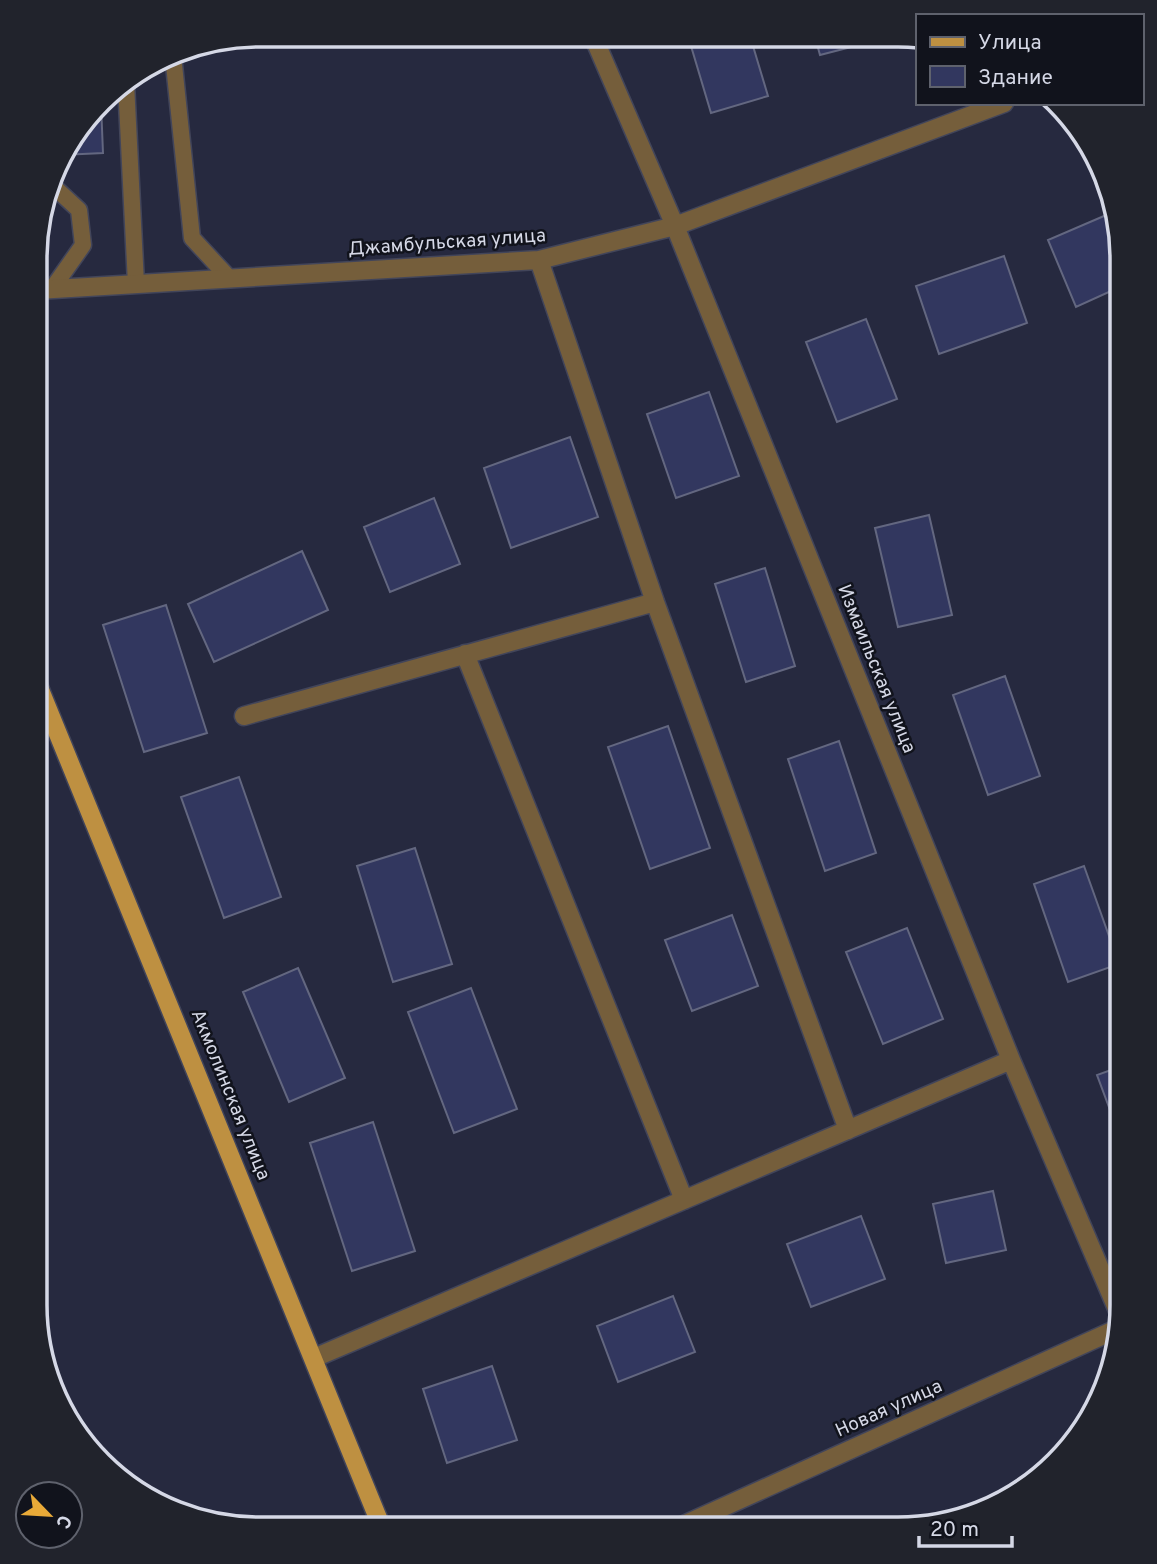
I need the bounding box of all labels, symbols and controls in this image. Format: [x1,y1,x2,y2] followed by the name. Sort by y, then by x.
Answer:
[916,14,1143,105] legend
[978,30,1042,57] text: Улица
[978,65,1053,92] text: Здание
[347,224,547,262] street label: Джамбульская улица
[831,581,921,757] street label: Измаильская улица
[185,1006,275,1184] street label: Акмолинская улица
[832,1375,946,1443] street label: Новая улица
[14,1480,84,1550] north arrow
[919,1504,1012,1548] scale bar
[49,1511,76,1532] text: С
[930,1517,979,1544] text: 20 m

